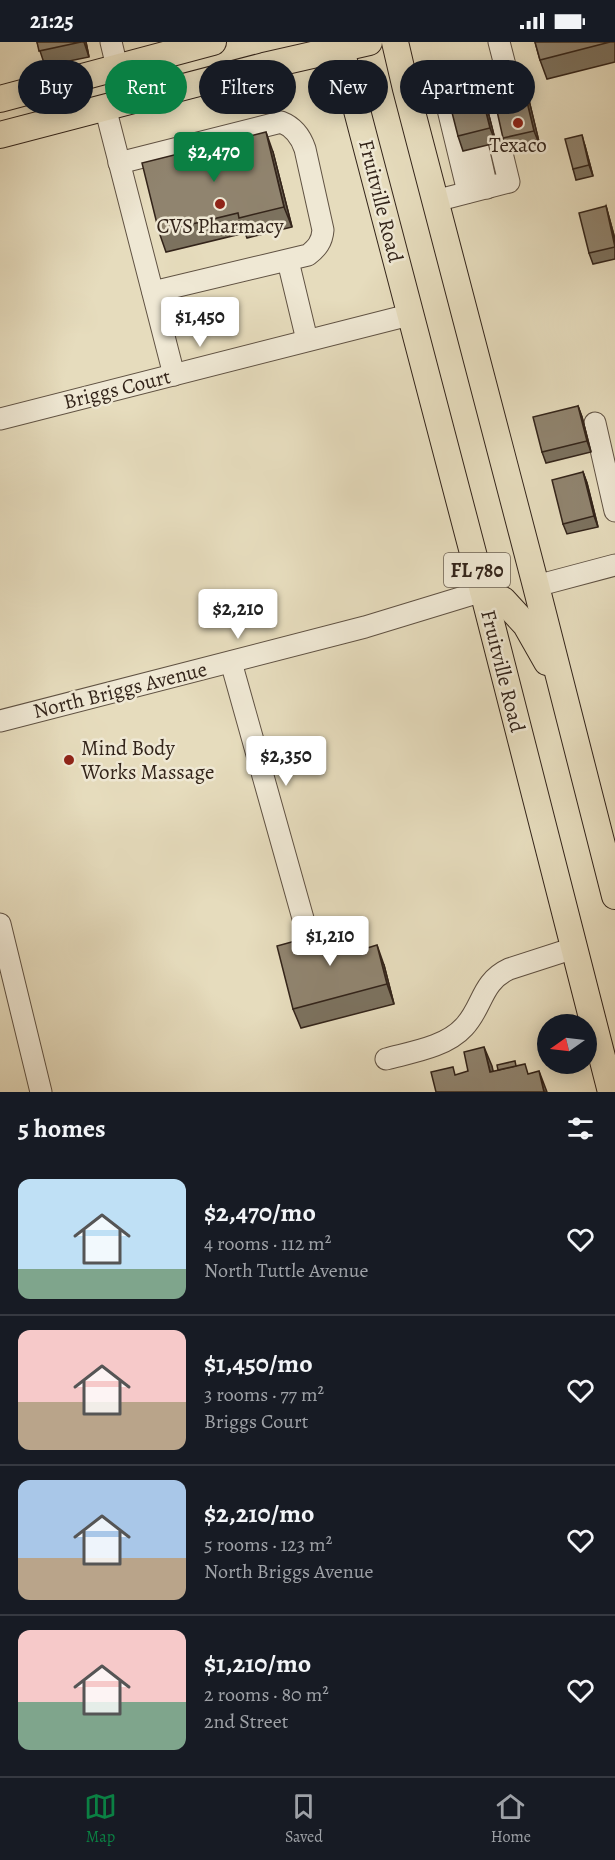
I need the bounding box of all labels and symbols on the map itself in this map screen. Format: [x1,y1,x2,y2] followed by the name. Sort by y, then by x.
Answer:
[511,116,525,130] marker: Texaco
[489,131,547,159] place label: Texaco
[165,132,263,183] pin: $2,470
[352,137,410,266] street label: Fruitville Road
[213,197,227,211] marker: CVS Pharmacy
[156,212,284,240] place label: CVS Pharmacy
[151,297,249,348] pin: $1,450
[61,362,174,416] street label: Briggs Court
[444,553,510,587] road number: FL 780
[189,589,287,640] pin: $2,210
[474,607,532,736] street label: Fruitville Road
[30,655,210,725] street label: North Briggs Avenue
[80,734,215,786] place label: Mind Body Works Massage
[237,736,335,787] pin: $2,350
[62,753,76,767] marker: Mind Body Works Massage
[281,916,379,967] pin: $1,210
[537,1014,597,1074] north arrow

